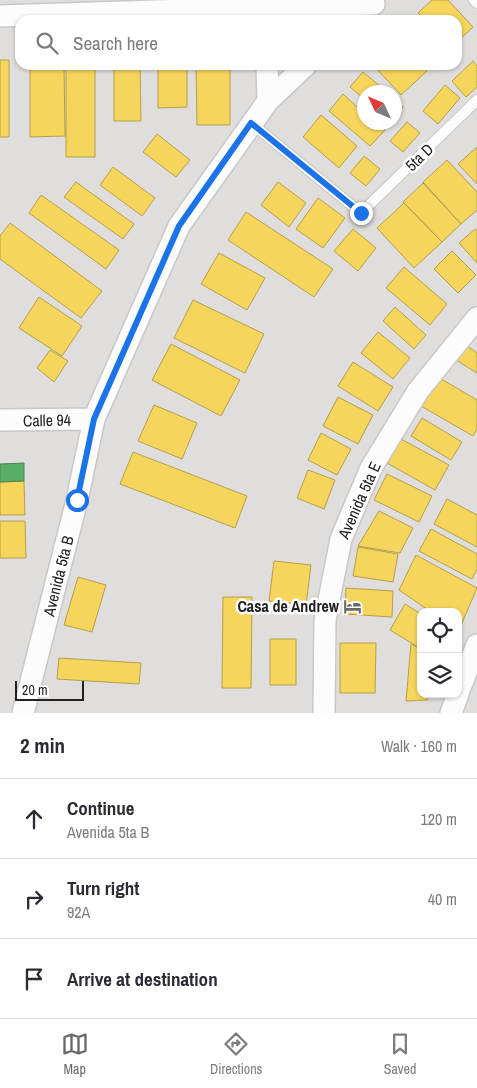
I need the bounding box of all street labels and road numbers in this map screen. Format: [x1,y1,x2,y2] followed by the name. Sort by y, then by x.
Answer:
[400,138,438,176] street label: 5ta D
[23,409,71,431] street label: Calle 94
[332,458,386,543] street label: Avenida 5ta E
[37,533,79,620] street label: Avenida 5ta B

